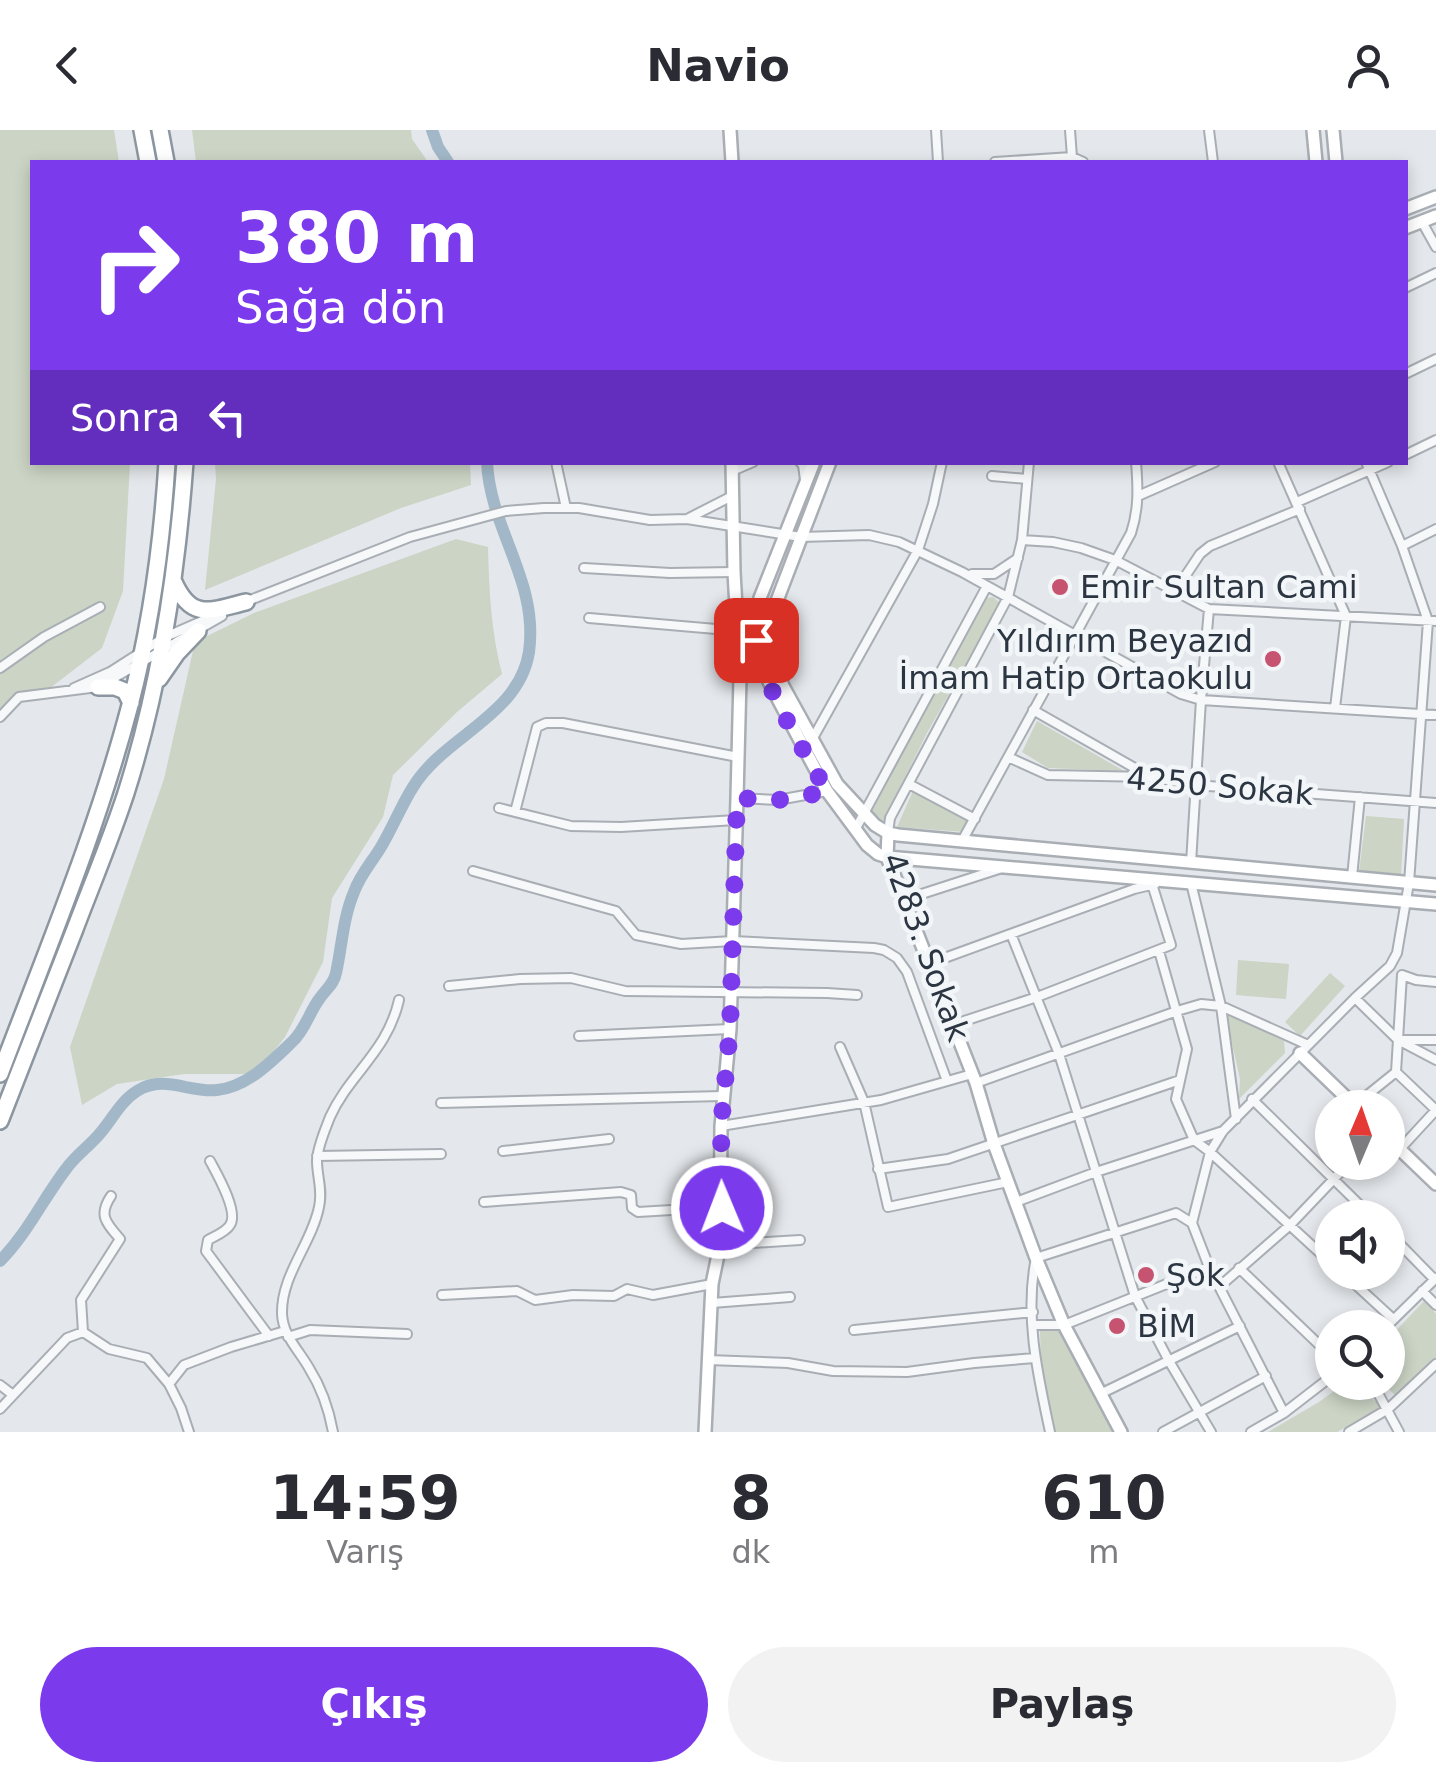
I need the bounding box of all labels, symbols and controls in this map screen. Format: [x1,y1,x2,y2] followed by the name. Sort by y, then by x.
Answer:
[40,38,95,93] icon: back
[1341,38,1396,93] icon: person
[646,39,790,92] text: Navio
[235,197,478,279] text: 380 m
[70,200,200,330] icon: right
[235,281,446,334] text: Sağa dön
[200,390,255,445] icon: left
[70,396,180,440] text: Sonra
[1080,568,1358,606] place label: Emir Sultan Cami
[1049,576,1071,598] marker: Emir Sultan Cami
[714,598,799,683] pin
[729,613,784,668] icon: arrive
[899,622,1253,697] place label: Yıldırım Beyazıd İmam Hatip Ortaokulu
[1262,648,1284,670] marker: Yıldırım Beyazıd İmam Hatip Ortaokulu
[1125,759,1316,813] street label: 4250 Sokak
[874,848,978,1047] street label: 4283. Sokak
[1315,1090,1405,1180] north arrow
[1315,1090,1405,1400] map controls
[670,1156,774,1260] position arrow
[1315,1200,1405,1290] button: sound
[1166,1256,1225,1294] place label: Şok
[1135,1264,1157,1286] marker: Şok
[1137,1307,1196,1345] place label: BİM
[1315,1310,1405,1400] button: search
[1106,1315,1128,1337] marker: BİM
[270,1463,461,1533] text: 14:59
[730,1463,772,1533] text: 8
[1041,1463,1167,1533] text: 610
[326,1533,404,1571] text: Varış
[731,1533,770,1571] text: dk
[1088,1533,1119,1571] text: m
[40,1647,708,1762] button: Çıkış
[728,1647,1396,1762] button: Paylaş

